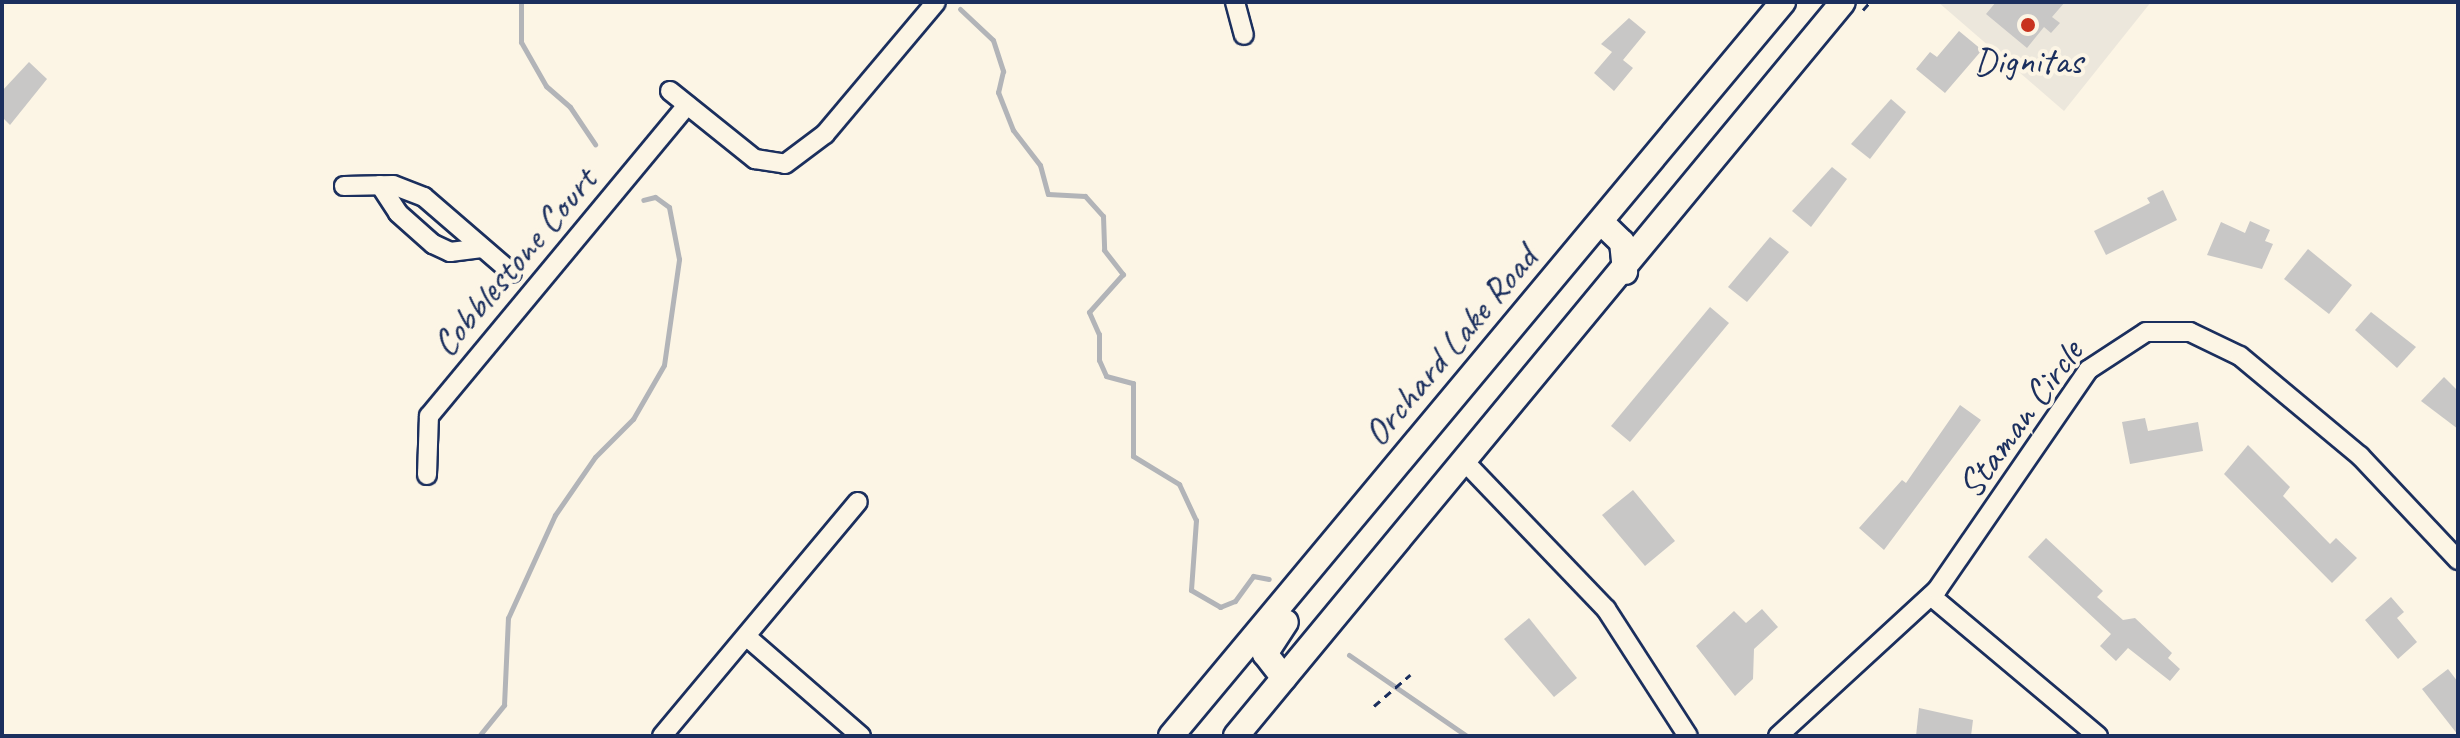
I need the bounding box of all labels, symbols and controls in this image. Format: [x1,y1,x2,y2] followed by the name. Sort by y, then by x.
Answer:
[2019,16,2037,34] marker: Dignitas
[1974,38,2082,84] place label: Dignitas
[422,158,606,366] street label: Cobblestone Court
[1352,236,1548,456] street label: Orchard Lake Road
[1947,331,2093,507] street label: Staman Circle

